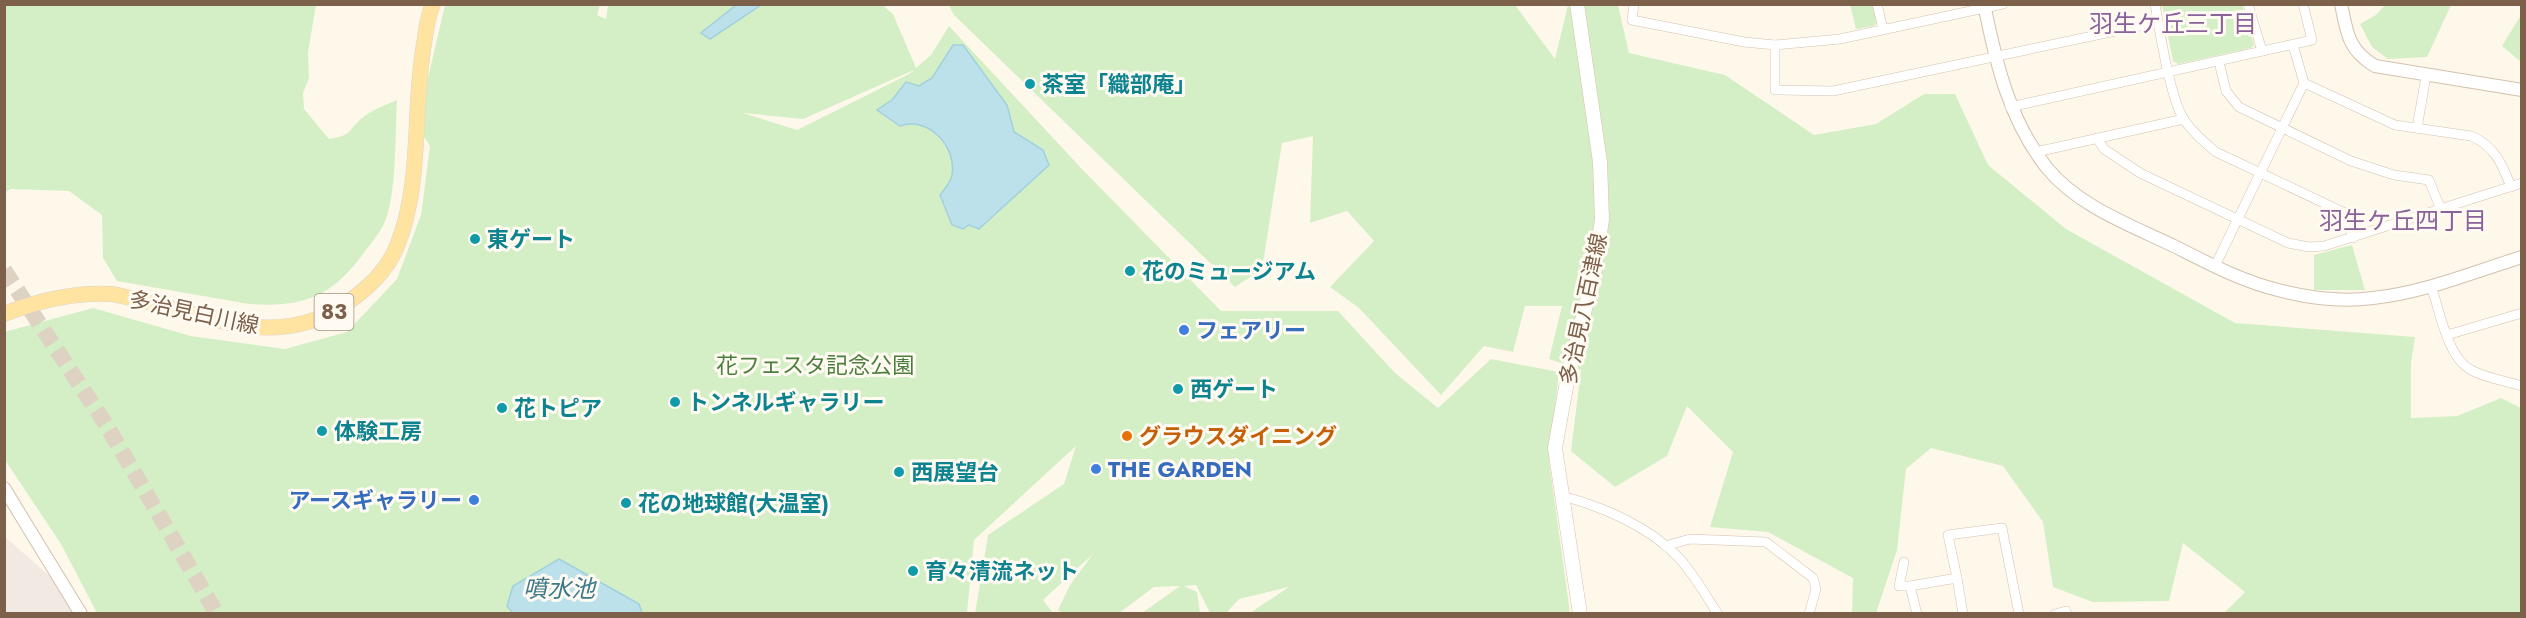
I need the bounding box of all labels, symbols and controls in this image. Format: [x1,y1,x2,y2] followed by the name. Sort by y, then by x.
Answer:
[2089,6,2257,41] district label: 羽生ケ丘三丁目
[1042,68,1196,100] place label: 茶室「織部庵」
[1023,77,1037,91] marker: 茶室「織部庵」
[2319,203,2487,238] district label: 羽生ケ丘四丁目
[487,223,575,255] place label: 東ゲート
[1551,230,1615,388] street label: 多治見八百津線
[468,232,482,246] marker: 東ゲート
[1142,255,1316,287] place label: 花のミュージアム
[1123,264,1137,278] marker: 花のミュージアム
[126,283,262,341] street label: 多治見白川線
[314,294,354,330] road number: 83
[1196,314,1306,346] place label: フェアリー
[1177,323,1191,337] marker: フェアリー
[716,349,914,381] park label: 花フェスタ記念公園
[1190,373,1278,405] place label: 西ゲート
[1171,382,1185,396] marker: 西ゲート
[687,386,885,418] place label: トンネルギャラリー
[514,392,602,424] place label: 花トピア
[668,395,682,409] marker: トンネルギャラリー
[495,401,509,415] marker: 花トピア
[334,415,422,447] place label: 体験工房
[1139,420,1337,452] place label: グラウスダイニング
[315,424,329,438] marker: 体験工房
[1120,429,1134,443] marker: グラウスダイニング
[1108,453,1252,485] place label: THE GARDEN
[911,456,999,488] place label: 西展望台
[1089,462,1103,476] marker: THE GARDEN
[892,465,906,479] marker: 西展望台
[288,484,462,516] place label: アースギャラリー
[638,487,829,519] place label: 花の地球館(大温室)
[467,493,481,507] marker: アースギャラリー
[619,496,633,510] marker: 花の地球館(大温室)
[925,555,1079,587] place label: 育々清流ネット
[906,564,920,578] marker: 育々清流ネット
[523,571,597,606] water label: 噴水池

